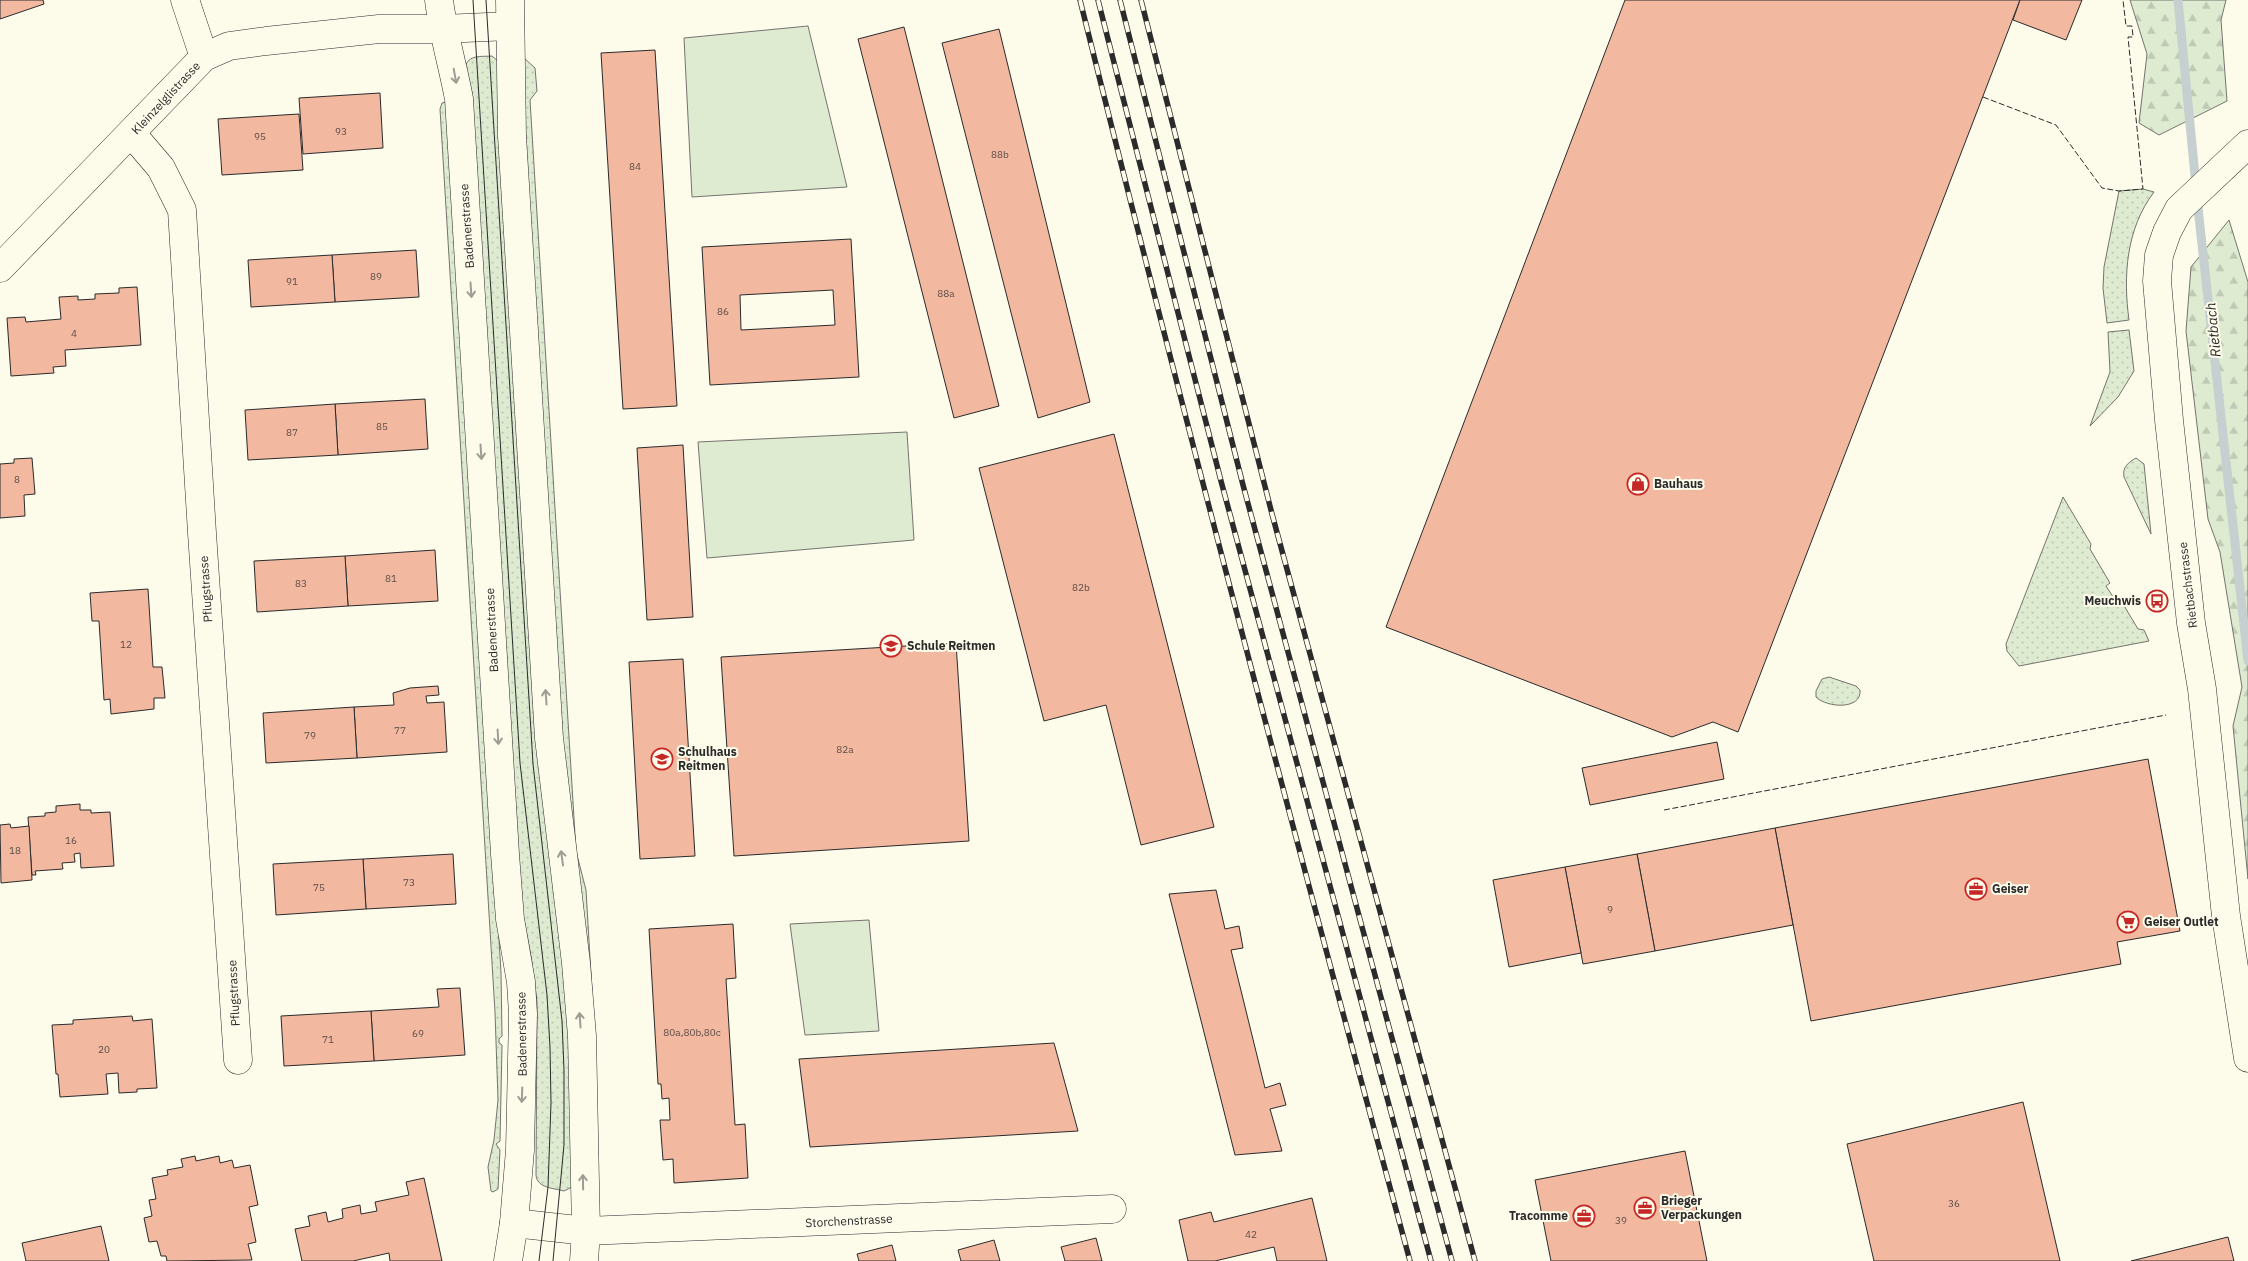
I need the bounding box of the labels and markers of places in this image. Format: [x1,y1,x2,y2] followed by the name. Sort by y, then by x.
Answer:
[1626,472,1650,496] shop icon: Bauhaus
[1654,476,1703,491] place label: Bauhaus
[2145,589,2169,613] bus stop icon: Meuchwis
[2084,593,2141,608] place label: Meuchwis
[879,634,903,658] school or university icon: Schule Reitmen
[907,638,996,653] place label: Schule Reitmen
[678,744,737,773] place label: Schulhaus Reitmen
[650,747,674,771] school or university icon: Schulhaus Reitmen
[1964,877,1988,901] office icon: Geiser
[1992,881,2029,896] place label: Geiser
[2116,910,2140,934] supermarket icon: Geiser Outlet
[2144,914,2219,929] place label: Geiser Outlet
[1661,1193,1742,1222] place label: Brieger Verpackungen
[1633,1196,1657,1220] office icon: Brieger Verpackungen
[1572,1204,1596,1228] office icon: Tracomme
[1509,1208,1568,1223] place label: Tracomme

